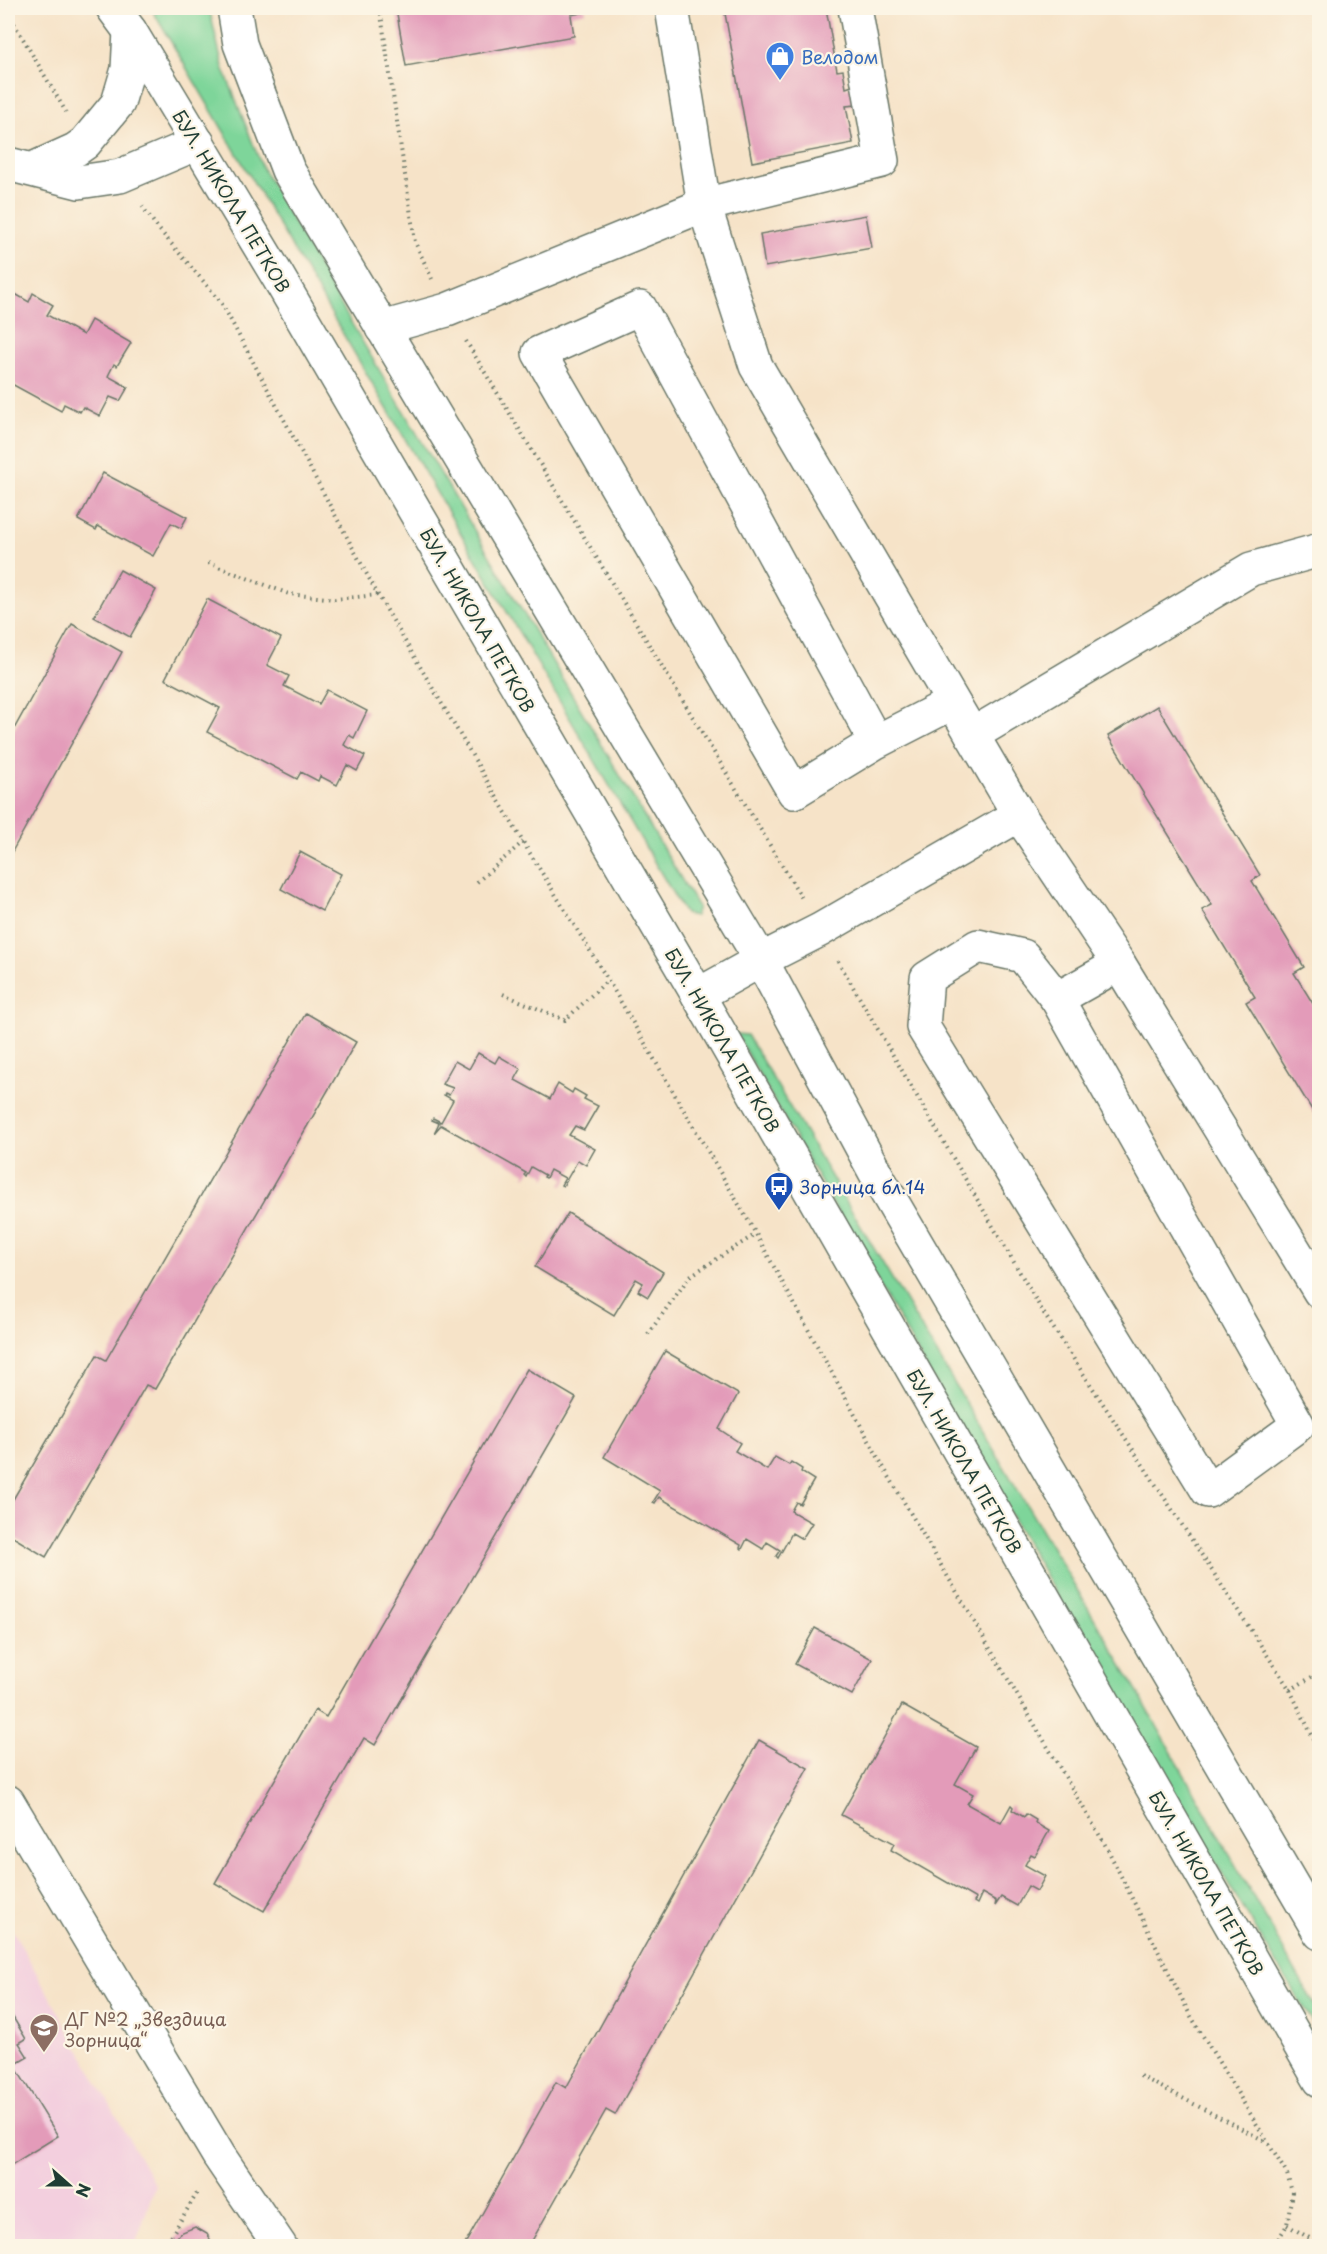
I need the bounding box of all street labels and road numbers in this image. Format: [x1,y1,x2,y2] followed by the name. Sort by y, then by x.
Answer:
[167,104,297,298] street label: БУЛ. НИКОЛА ПЕТКОВ
[414,523,542,717] street label: БУЛ. НИКОЛА ПЕТКОВ
[659,943,787,1137] street label: БУЛ. НИКОЛА ПЕТКОВ
[901,1364,1029,1558] street label: БУЛ. НИКОЛА ПЕТКОВ
[1143,1786,1271,1980] street label: БУЛ. НИКОЛА ПЕТКОВ

